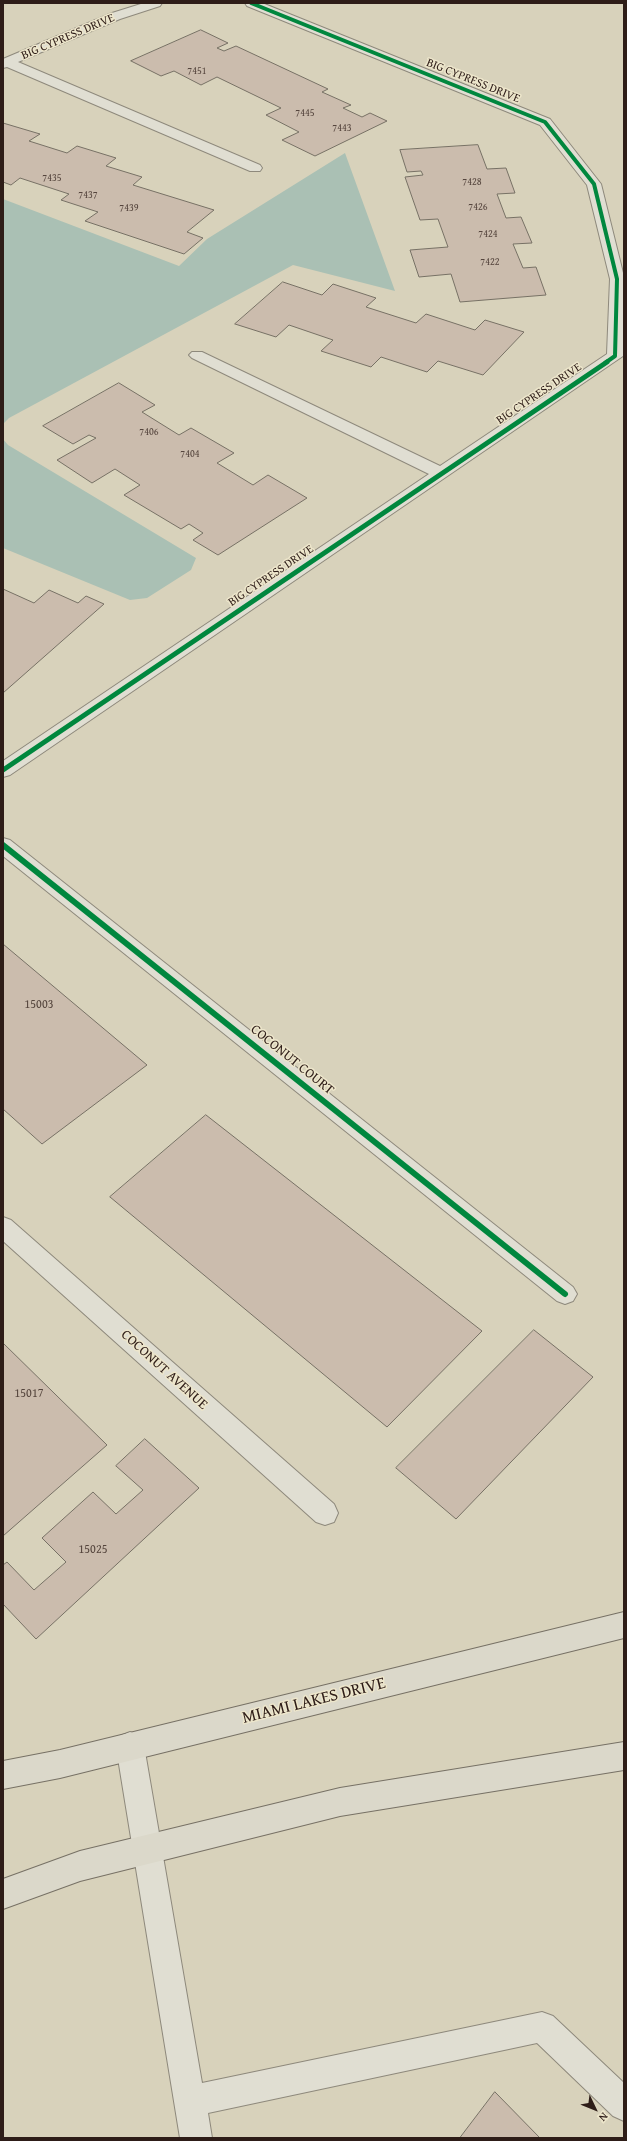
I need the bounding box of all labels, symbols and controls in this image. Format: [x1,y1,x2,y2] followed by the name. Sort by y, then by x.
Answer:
[19,11,117,63] street label: BIG CYPRESS DRIVE
[424,56,522,106] street label: BIG CYPRESS DRIVE
[187,65,207,77] house number: 7451
[295,107,315,119] house number: 7445
[332,122,352,134] house number: 7443
[42,172,62,184] house number: 7435
[462,176,482,188] house number: 7428
[78,189,98,201] house number: 7437
[468,201,488,213] house number: 7426
[119,202,139,214] house number: 7439
[478,228,498,240] house number: 7424
[480,256,500,268] house number: 7422
[494,360,584,428] street label: BIG CYPRESS DRIVE
[139,426,159,438] house number: 7406
[180,448,200,460] house number: 7404
[226,542,316,610] street label: BIG CYPRESS DRIVE
[25,998,53,1012] house number: 15003
[247,1021,337,1099] street label: COCONUT COURT
[117,1327,211,1413] street label: COCONUT AVENUE
[15,1387,43,1401] house number: 15017
[79,1543,107,1557] house number: 15025
[240,1673,388,1729] street label: MIAMI LAKES DRIVE
[575,2089,615,2129] north arrow
[595,2109,612,2125] text: N

